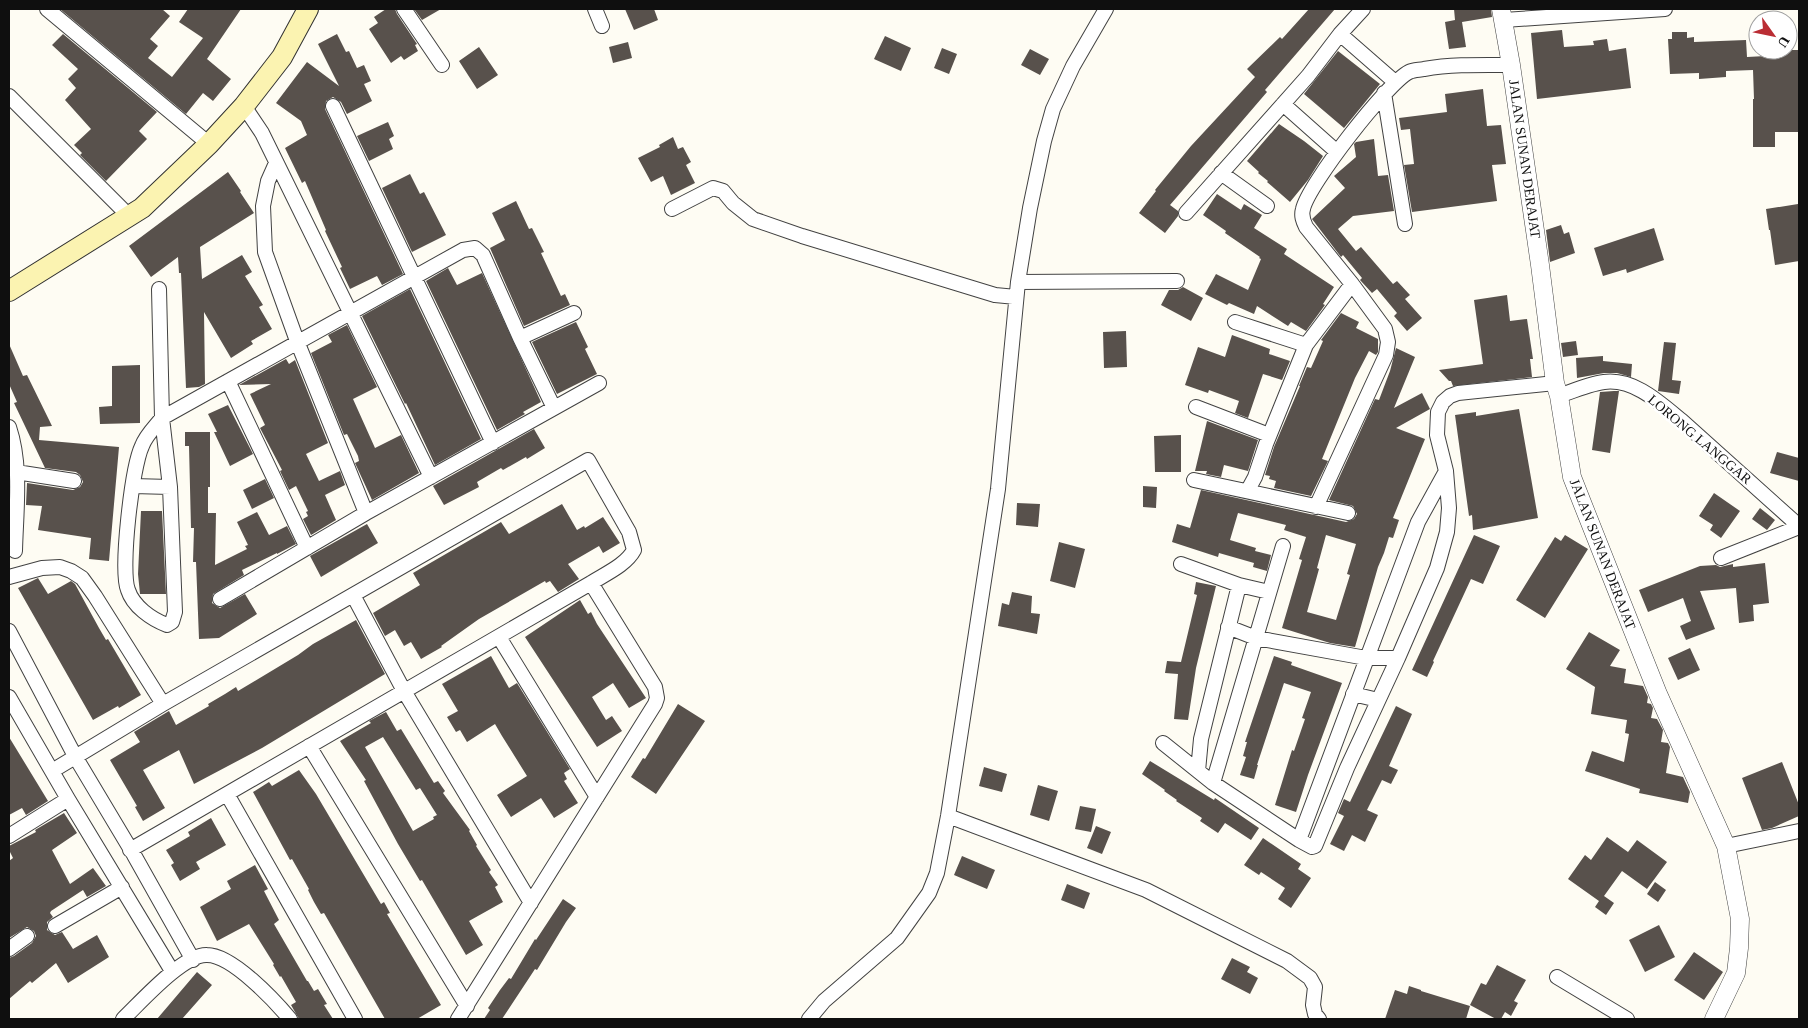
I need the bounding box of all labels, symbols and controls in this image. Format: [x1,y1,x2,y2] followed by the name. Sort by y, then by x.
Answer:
[1748,10,1798,60] north arrow
[1774,33,1793,50] text: U
[1506,79,1543,240] street label: JALAN SUNAN DERAJAT
[1645,392,1755,487] street label: LORONG LANGGAR
[1567,477,1638,632] street label: JALAN SUNAN DERAJAT

